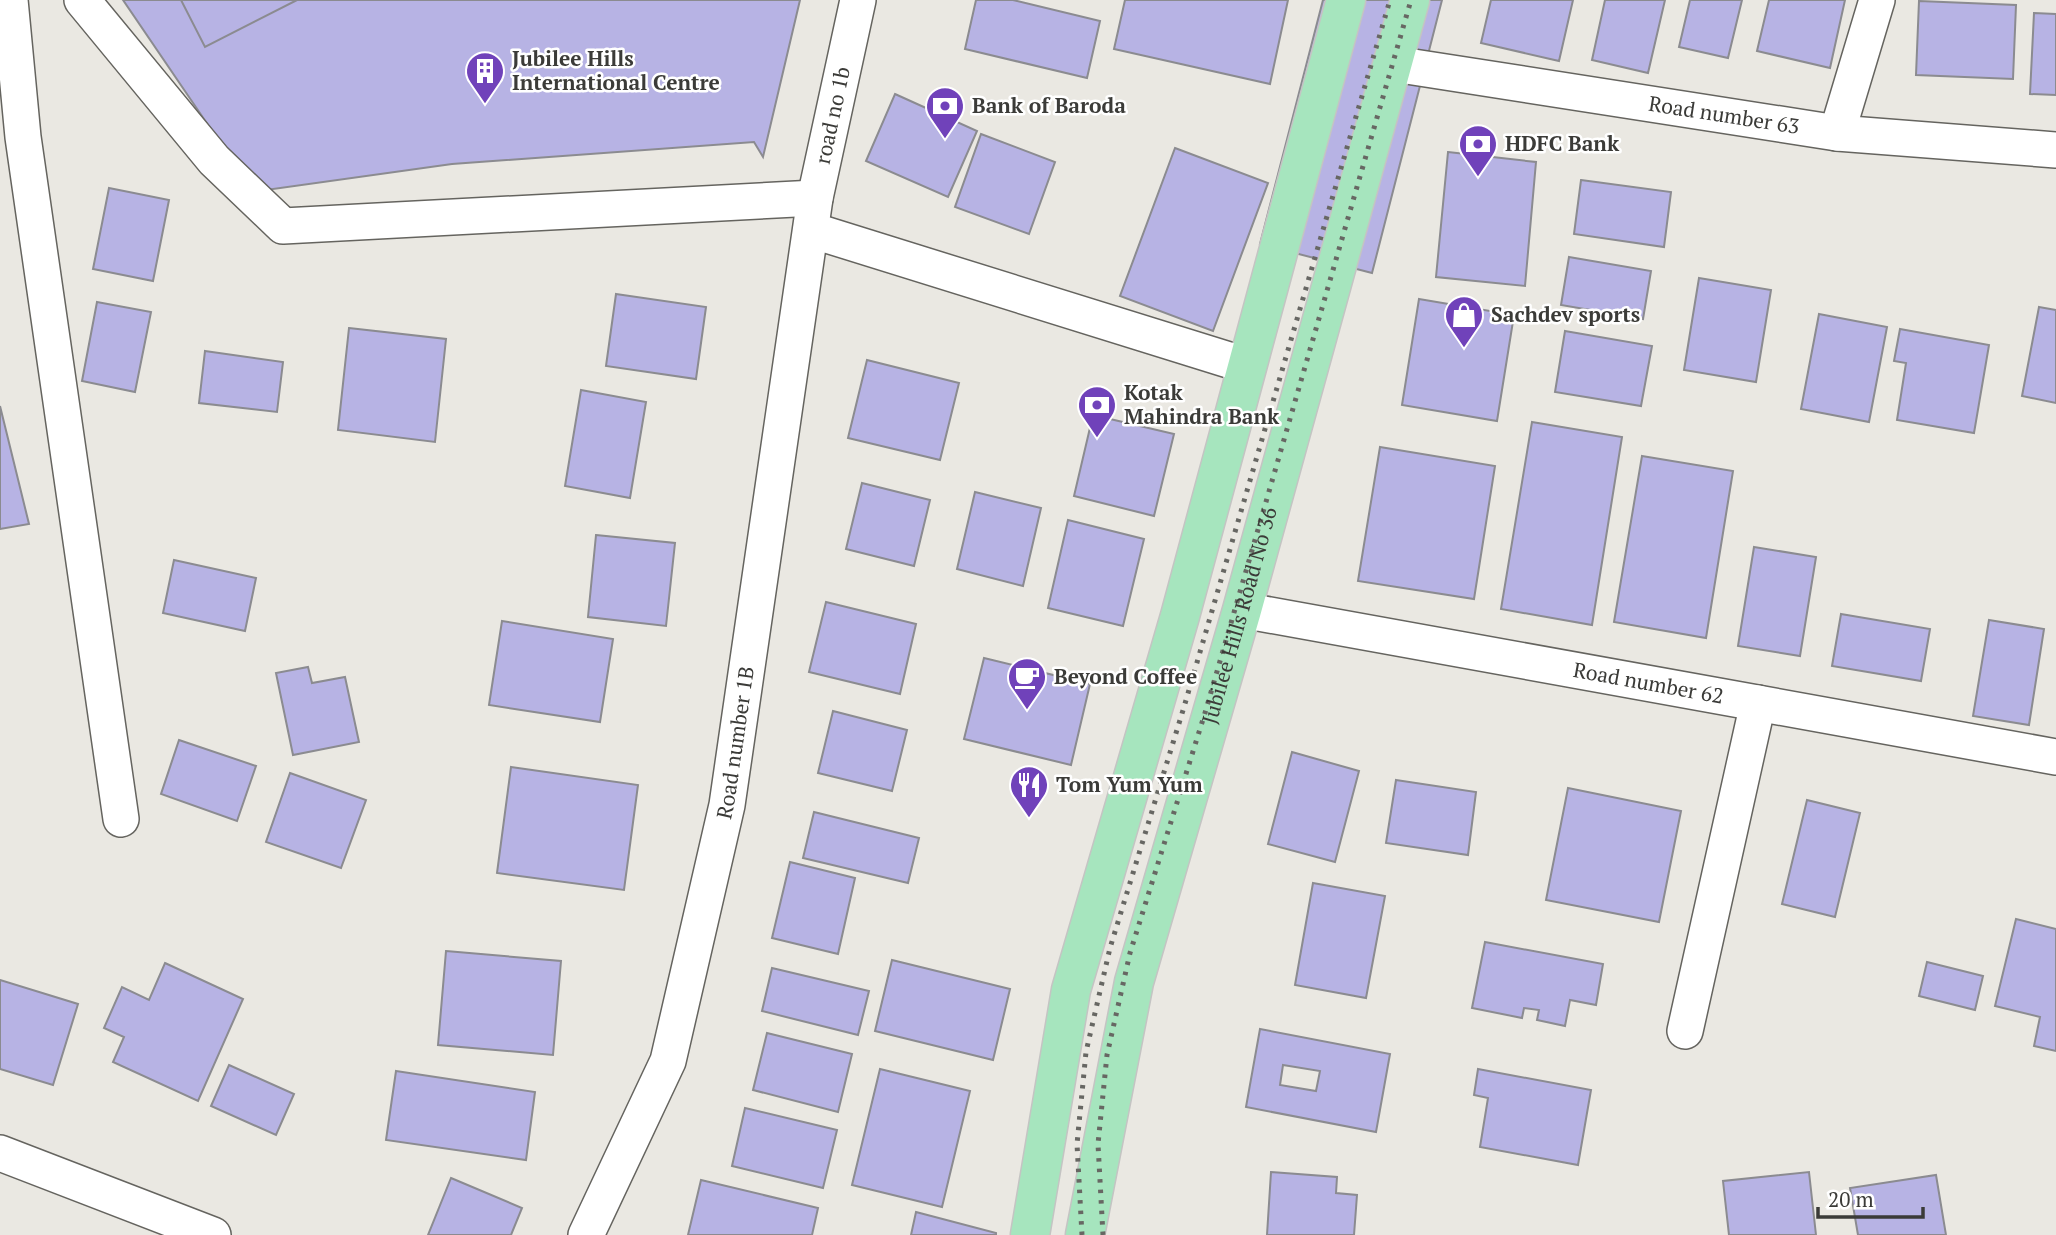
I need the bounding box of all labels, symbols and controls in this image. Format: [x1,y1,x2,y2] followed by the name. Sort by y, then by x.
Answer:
[512,44,720,96] place label: Jubilee Hills International Centre
[464,50,506,105] building icon: Jubilee Hills International Centre
[808,64,856,166] street label: road no 1b
[924,85,966,140] bank icon: Bank of Baroda
[1647,89,1802,140] street label: Road number 63
[972,91,1126,119] place label: Bank of Baroda
[1457,123,1499,178] bank icon: HDFC Bank
[1505,129,1620,157] place label: HDFC Bank
[1443,294,1485,349] shop icon: Sachdev sports
[1491,300,1640,328] place label: Sachdev sports
[1124,378,1280,430] place label: Kotak Mahindra Bank
[1076,384,1118,439] bank icon: Kotak Mahindra Bank
[1195,504,1283,727] street label: Jubilee Hills Road No 36
[1571,655,1726,710] street label: Road number 62
[1006,656,1048,711] cafe icon: Beyond Coffee
[1054,662,1197,690] place label: Beyond Coffee
[709,664,760,822] street label: Road number 1B
[1008,764,1050,819] restaurant icon: Tom Yum Yum
[1056,770,1203,798] place label: Tom Yum Yum
[1818,1176,1923,1220] scale bar
[1828,1185,1874,1213] text: 20 m

